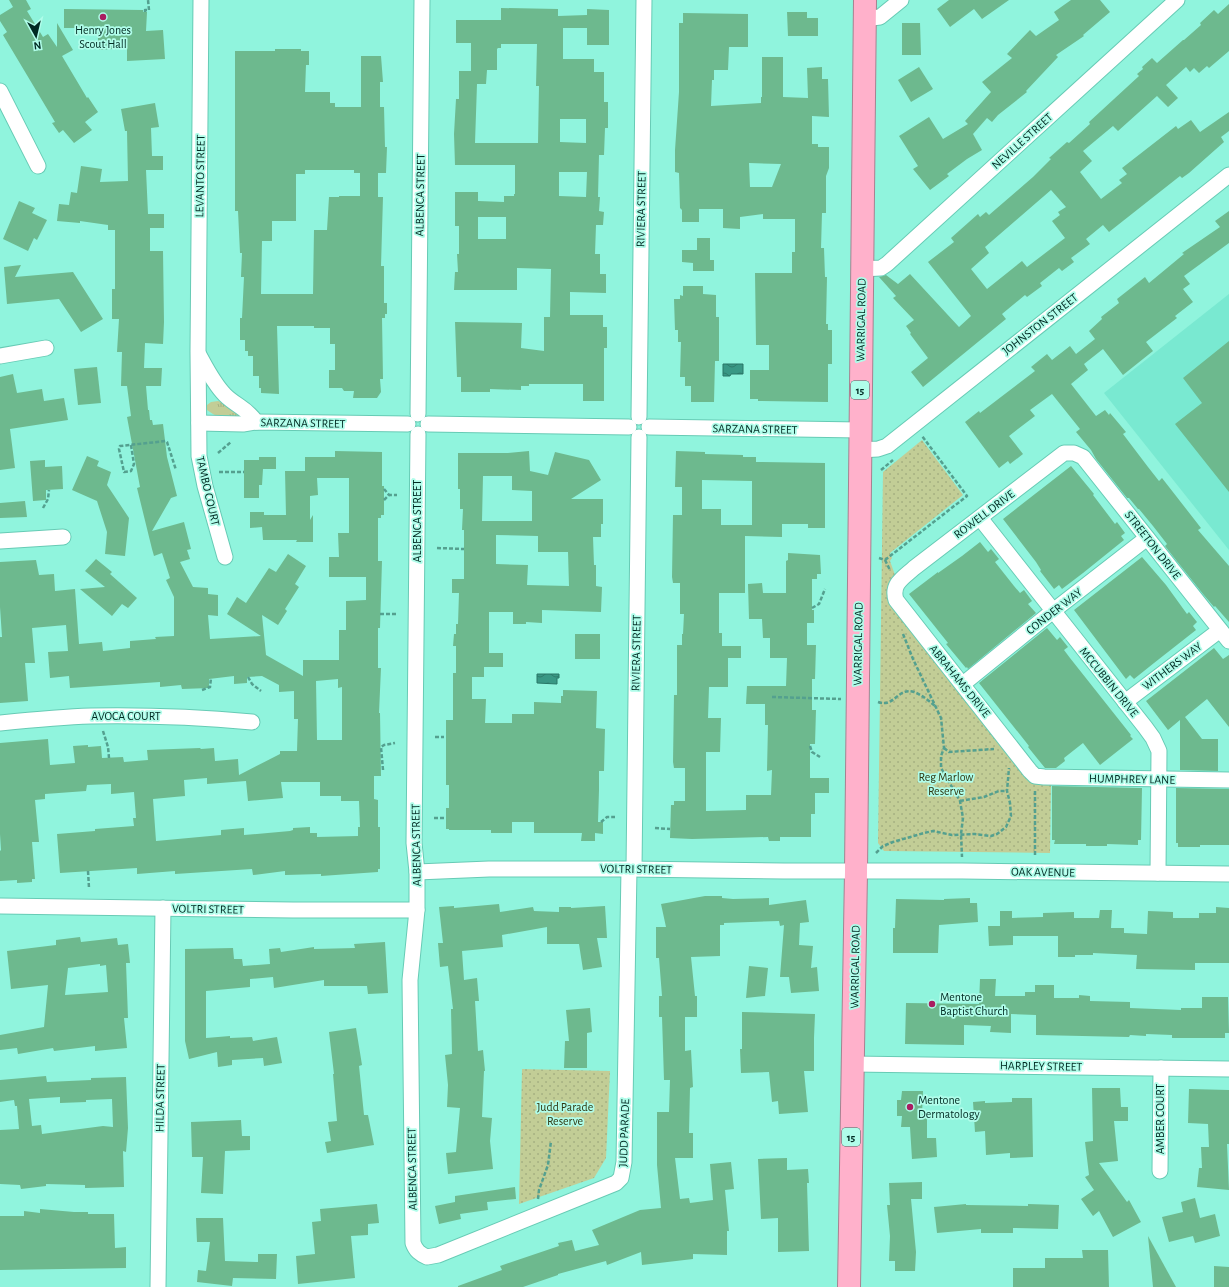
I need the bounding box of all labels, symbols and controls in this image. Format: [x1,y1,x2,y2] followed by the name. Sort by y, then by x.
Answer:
[98,12,108,22] marker: Henry Jones Scout Hall
[16,16,56,56] north arrow
[75,24,131,50] place label: Henry Jones Scout Hall
[33,39,42,51] text: N
[989,111,1055,171] street label: NEVILLE STREET
[193,134,207,217] street label: LEVANTO STREET
[413,153,427,236] street label: ALBENCA STREET
[634,171,648,247] street label: RIVIERA STREET
[854,278,868,362] street label: WARRIGAL ROAD
[1000,291,1080,357] street label: JOHNSTON STREET
[851,381,869,399] road number: 15
[260,416,346,430] street label: SARZANA STREET
[712,422,798,436] street label: SARZANA STREET
[194,455,222,527] street label: TAMBO COURT
[411,479,423,562] street label: ALBENCA STREET
[951,487,1017,541] street label: ROWELL DRIVE
[1123,509,1183,581] street label: STREETON DRIVE
[1024,585,1085,636] street label: CONDER WAY
[851,602,865,686] street label: WARRIGAL ROAD
[629,615,643,691] street label: RIVIERA STREET
[1140,639,1205,692] street label: WITHERS WAY
[927,643,993,720] street label: ABRAHAMS DRIVE
[1077,645,1141,719] street label: MCCUBBIN DRIVE
[91,710,161,722] street label: AVOCA COURT
[919,771,973,797] park label: Reg Marlow Reserve
[1089,772,1175,786] street label: HUMPHREY LANE
[409,803,423,886] street label: ALBENCA STREET
[600,862,672,876] street label: VOLTRI STREET
[1011,865,1075,879] street label: OAK AVENUE
[172,902,244,916] street label: VOLTRI STREET
[848,925,862,1009] street label: WARRIGAL ROAD
[940,991,1008,1017] place label: Mentone Baptist Church
[927,999,937,1009] marker: Mentone Baptist Church
[1000,1059,1083,1073] street label: HARPLEY STREET
[153,1064,167,1132] street label: HILDA STREET
[1154,1084,1166,1154] street label: AMBER COURT
[918,1094,980,1121] place label: Mentone Dermatology
[617,1098,631,1167] street label: JUDD PARADE
[537,1101,593,1127] park label: Judd Parade Reserve
[905,1102,915,1112] marker: Mentone Dermatology
[405,1127,419,1210] street label: ALBENCA STREET
[842,1128,860,1146] road number: 15

